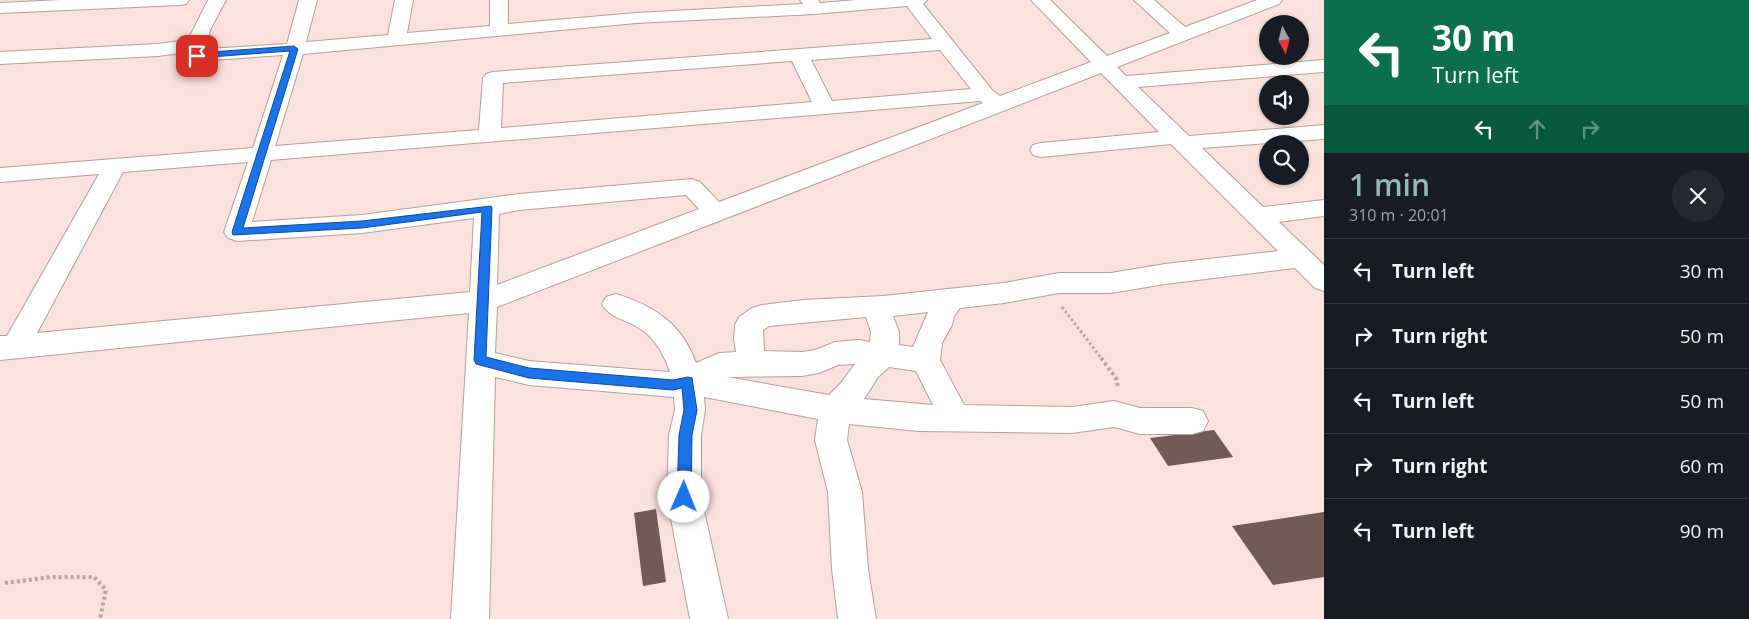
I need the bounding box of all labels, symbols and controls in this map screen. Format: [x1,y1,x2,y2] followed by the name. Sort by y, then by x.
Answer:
[1432,14,1515,61] text: 30 m
[1259,15,1309,65] north arrow
[1259,15,1309,185] map controls
[1349,20,1414,85] icon: left
[176,35,218,77] pin
[183,42,211,70] icon: arrive
[1432,59,1519,89] text: Turn left
[1259,75,1309,125] button: sound
[1470,115,1498,143] icon: left
[1523,115,1551,143] icon: ahead
[1576,115,1604,143] icon: right
[1259,135,1309,185] button: search
[1349,164,1430,205] text: 1 min
[1672,170,1724,222] button: close
[1349,204,1449,226] text: 310 m · 20:01
[1349,257,1377,285] icon: left
[1392,258,1474,284] text: Turn left
[1680,258,1724,284] text: 30 m
[1349,322,1377,350] icon: right
[1392,323,1487,349] text: Turn right
[1680,323,1724,349] text: 50 m
[1349,387,1377,415] icon: left
[1392,388,1474,414] text: Turn left
[1680,388,1724,414] text: 50 m
[1349,452,1377,480] icon: right
[1392,453,1487,479] text: Turn right
[1680,453,1724,479] text: 60 m
[657,470,709,522] position arrow
[1349,517,1377,545] icon: left
[1392,518,1474,544] text: Turn left
[1680,518,1724,544] text: 90 m

